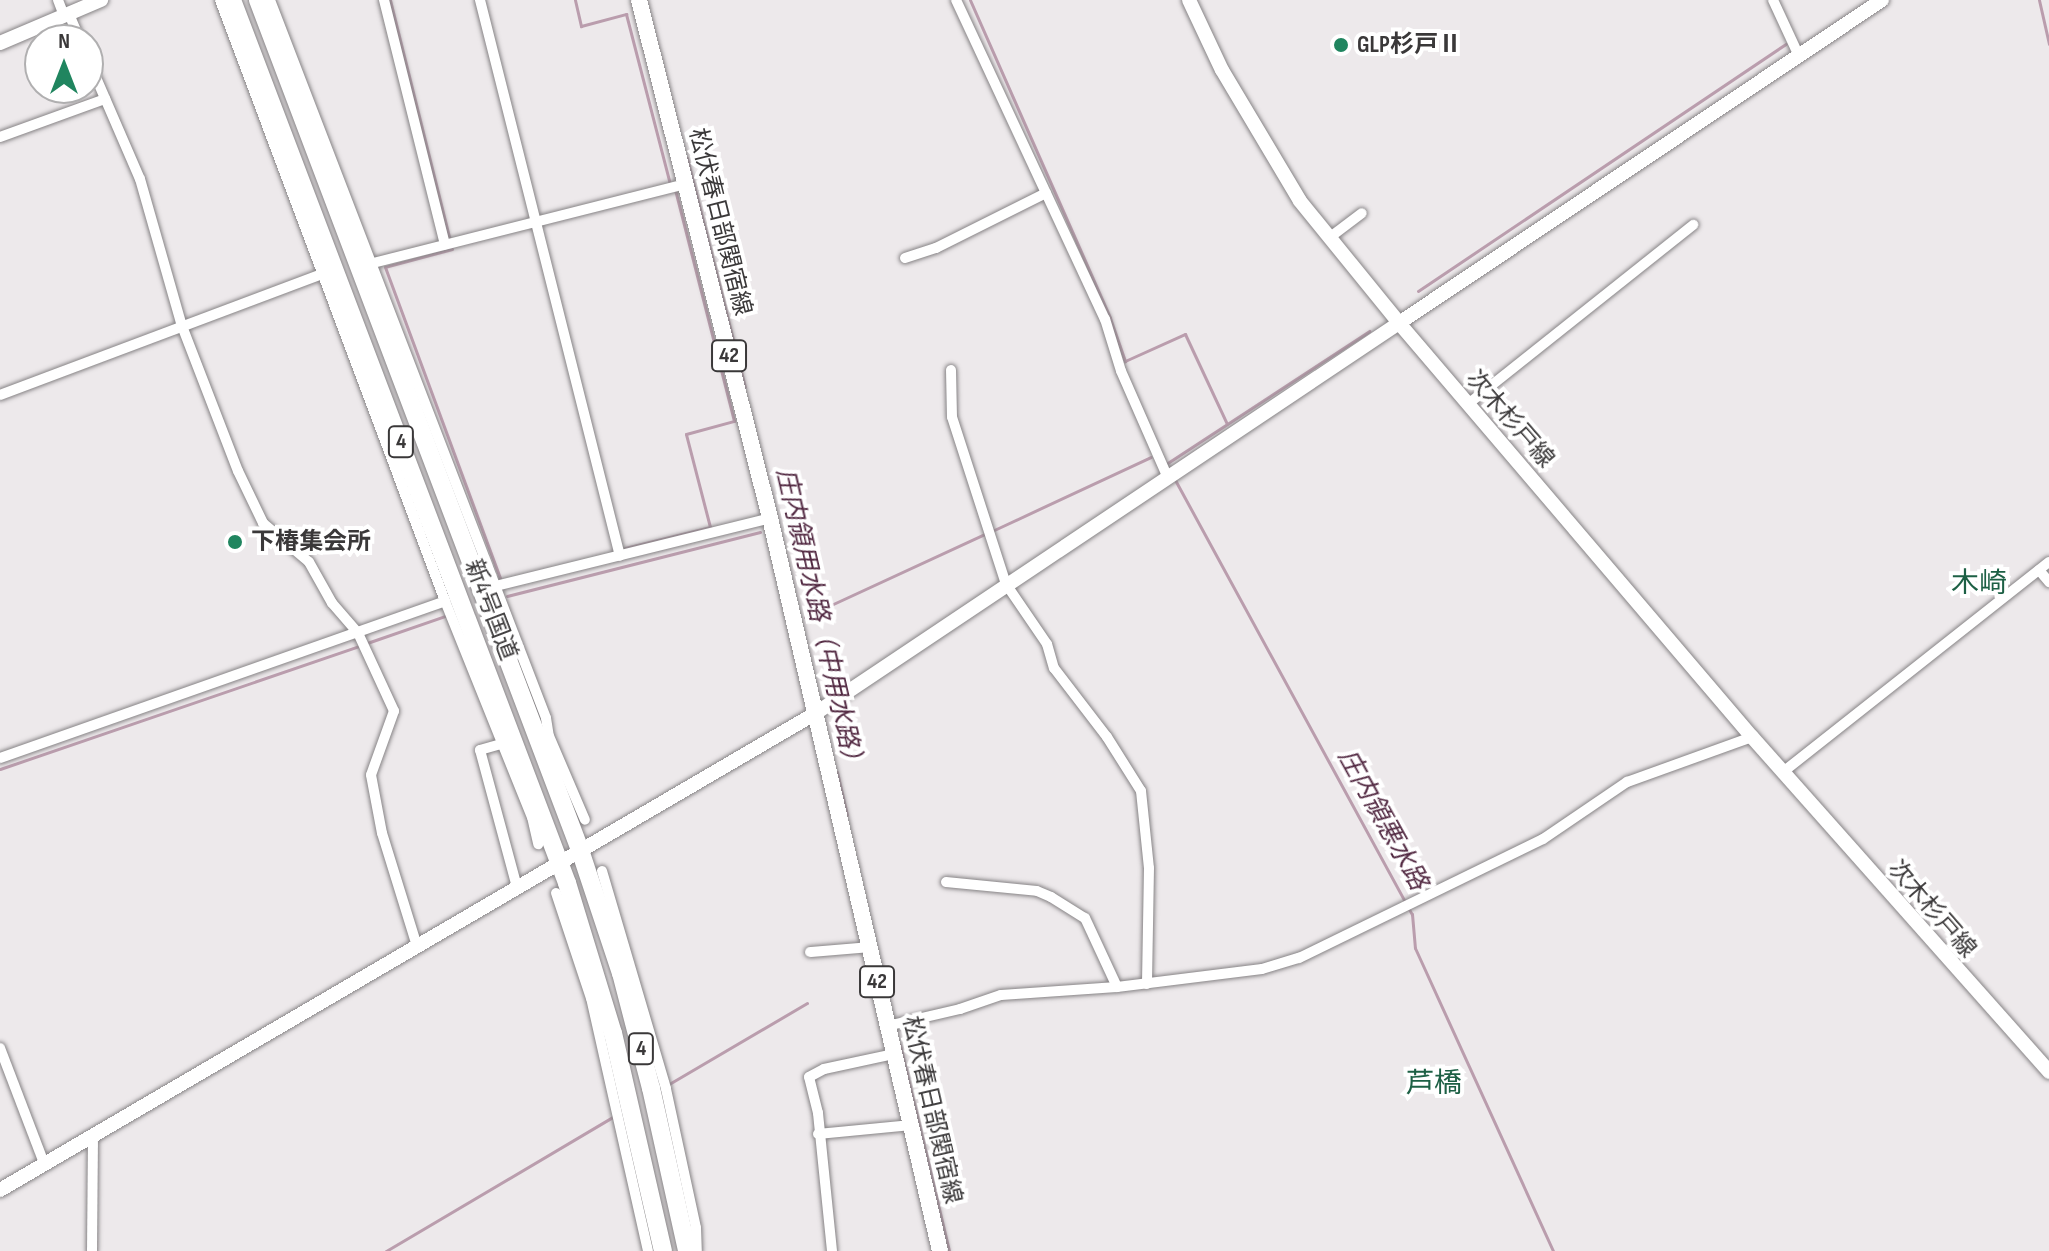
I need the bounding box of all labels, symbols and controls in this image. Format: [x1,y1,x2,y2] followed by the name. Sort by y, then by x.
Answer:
[24,24,104,104] north arrow
[58,28,70,55] text: N
[1357,31,1462,59] place label: GLP杉戸Ⅱ
[1332,36,1350,54] marker: GLP杉戸Ⅱ
[683,125,757,319] street label: 松伏春日部関宿線
[711,338,747,374] road number: 42
[1460,364,1560,474] street label: 次木杉戸線
[387,424,415,460] road number: 4
[769,465,869,777] water label: 庄内領用水路（中用水路）
[251,528,371,556] place label: 下椿集会所
[226,533,244,551] marker: 下椿集会所
[459,555,523,665] street label: 新4号国道
[1951,567,2007,601] district label: 木崎
[1331,744,1433,896] water label: 庄内領悪水路
[1882,854,1982,964] street label: 次木杉戸線
[859,964,895,1000] road number: 42
[896,1013,968,1207] street label: 松伏春日部関宿線
[627,1031,655,1067] road number: 4
[1406,1067,1462,1101] district label: 芦橋

